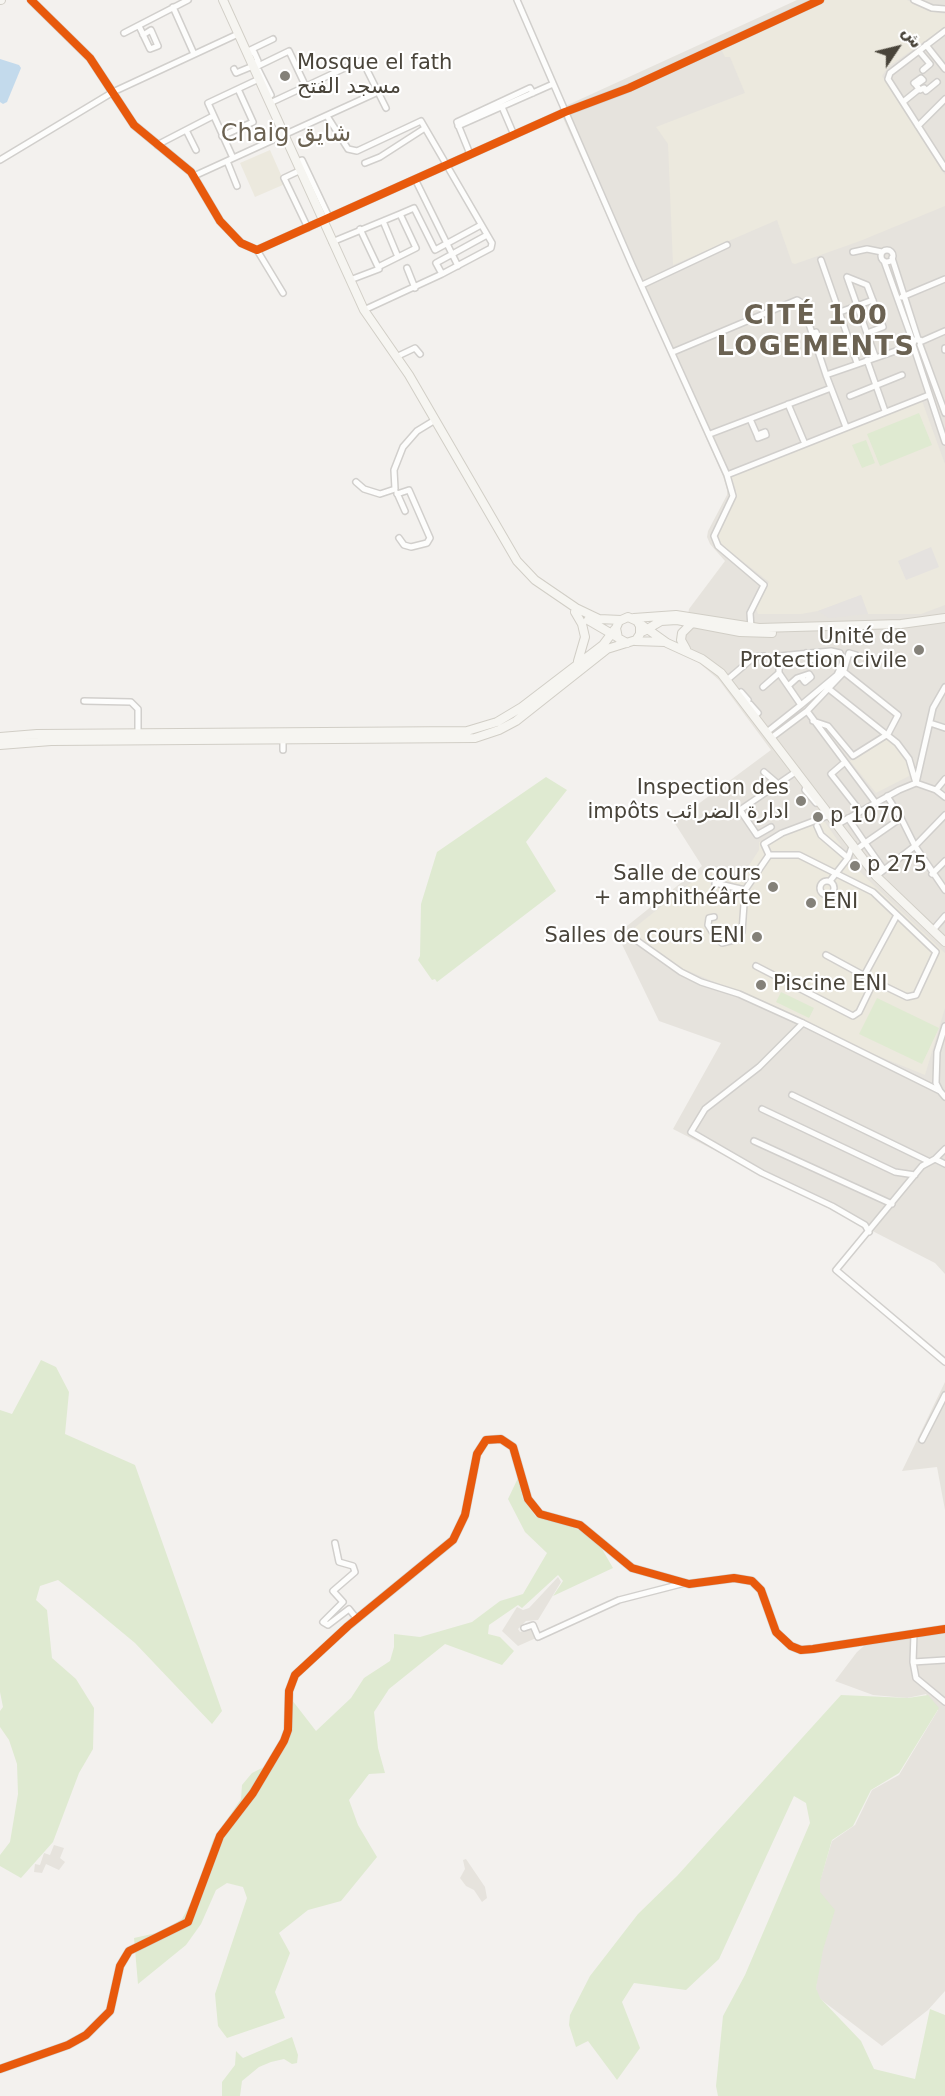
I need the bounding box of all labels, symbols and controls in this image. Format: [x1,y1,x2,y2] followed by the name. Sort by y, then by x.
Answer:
[867,18,927,78] north arrow
[898,23,926,52] text: ش
[297,51,452,101] place label: Mosque el fath مسجد الفتح
[278,69,292,83] marker: Mosque el fath مسجد الفتح
[221,121,351,149] district label: Chaig شايق
[716,301,916,364] district label: CITÉ 100 LOGEMENTS
[740,625,907,675] place label: Unité de Protection civile
[912,643,926,657] marker: Unité de Protection civile
[588,776,789,826] place label: Inspection des impôts ادارة الضرائب
[794,794,808,808] marker: Inspection des impôts ادارة الضرائب
[830,804,903,830] place label: p 1070
[811,810,825,824] marker: p 1070
[867,853,927,879] place label: p 275
[848,859,862,873] marker: p 275
[594,862,761,912] place label: Salle de cours + amphithéârte
[766,880,780,894] marker: Salle de cours + amphithéârte
[823,890,858,916] place label: ENI
[804,896,818,910] marker: ENI
[545,924,745,950] place label: Salles de cours ENI
[750,930,764,944] marker: Salles de cours ENI
[773,972,887,998] place label: Piscine ENI
[754,978,768,992] marker: Piscine ENI

